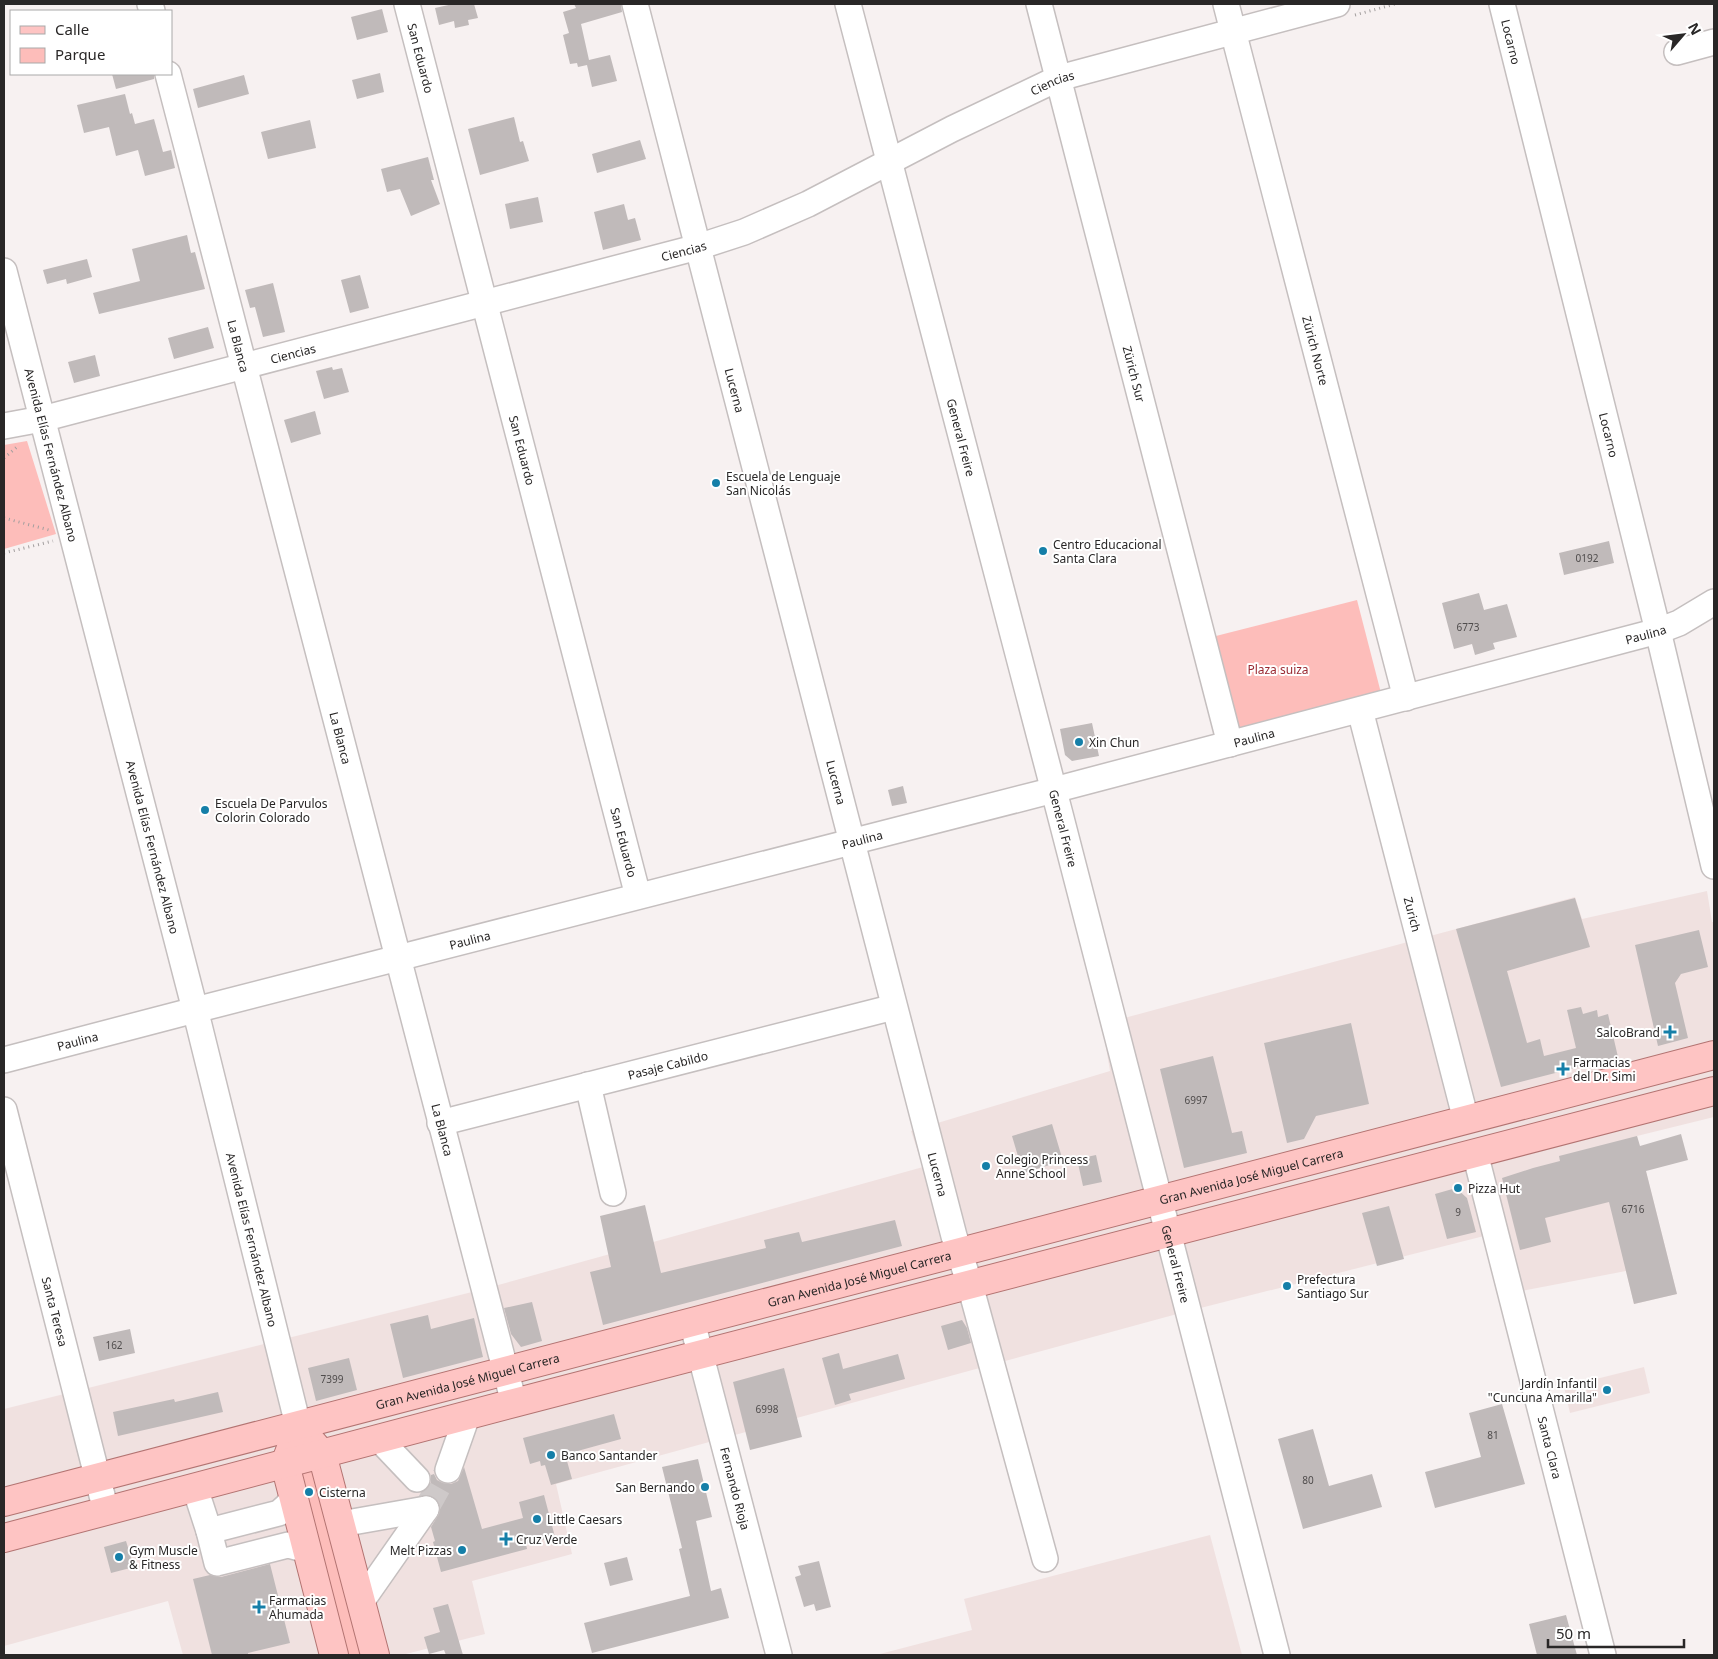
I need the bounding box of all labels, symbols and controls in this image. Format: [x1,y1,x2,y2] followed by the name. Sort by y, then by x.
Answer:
[10,10,172,75] legend
[1658,10,1708,60] north arrow
[1498,18,1525,66] street label: Locarno
[55,19,89,39] text: Calle
[1684,19,1706,38] text: N
[404,21,438,95] street label: San Eduardo
[55,44,105,64] text: Parque
[1027,66,1076,99] street label: Ciencias
[659,236,709,265] street label: Ciencias
[1299,314,1333,387] street label: Zürich Norte
[224,318,254,374] street label: La Blanca
[268,339,318,367] street label: Ciencias
[1119,344,1150,404] street label: Zürich Sur
[21,366,82,544] street label: Avenida Elías Fernández Albano
[721,366,749,414] street label: Lucerna
[943,397,980,478] street label: General Freire
[1595,411,1623,459] street label: Locarno
[505,414,540,487] street label: San Eduardo
[726,468,841,499] place label: Escuela de Lenguaje San Nicolás
[710,477,722,489] marker: Escuela de Lenguaje San Nicolás
[1053,536,1162,567] place label: Centro Educacional Santa Clara
[1037,545,1049,557] marker: Centro Educacional Santa Clara
[1576,551,1599,565] house number: 0192
[1457,620,1480,634] house number: 6773
[1623,620,1669,648] street label: Paulina
[1247,661,1309,678] park label: Plaza suiza
[326,710,356,766] street label: La Blanca
[1232,724,1276,751] street label: Paulina
[1089,734,1140,751] place label: Xin Chun
[1073,736,1085,748] marker: Xin Chun
[122,758,184,936] street label: Avenida Elías Fernández Albano
[823,758,850,806] street label: Lucerna
[1045,788,1082,869] street label: General Freire
[215,795,328,826] place label: Escuela De Parvulos Colorin Colorado
[199,804,211,816] marker: Escuela De Parvulos Colorin Colorado
[607,806,641,879] street label: San Eduardo
[840,826,884,853] street label: Paulina
[1400,895,1425,934] street label: Zurich
[447,926,492,953] street label: Paulina
[1597,1024,1660,1041] place label: SalcoBrand
[1664,1026,1676,1038] marker: SalcoBrand
[55,1027,100,1054] street label: Paulina
[626,1046,710,1083] street label: Pasaje Cabildo
[1573,1054,1636,1085] place label: Farmacias del Dr. Simi
[1557,1063,1569,1075] marker: Farmacias del Dr. Simi
[1185,1093,1208,1107] house number: 6997
[428,1102,458,1158] street label: La Blanca
[1157,1144,1345,1208] street label: Gran Avenida José Miguel Carrera
[924,1150,952,1199] street label: Lucerna
[222,1151,282,1329] street label: Avenida Elías Fernández Albano
[996,1151,1089,1182] place label: Colegio Princess Anne School
[980,1160,992,1172] marker: Colegio Princess Anne School
[1468,1180,1521,1197] place label: Pizza Hut
[1452,1182,1464,1194] marker: Pizza Hut
[1622,1202,1645,1216] house number: 6716
[1455,1205,1461,1219] house number: 9
[1158,1223,1194,1305] street label: General Freire
[766,1246,953,1311] street label: Gran Avenida José Miguel Carrera
[1297,1271,1369,1302] place label: Prefectura Santiago Sur
[38,1275,72,1348] street label: Santa Teresa
[1281,1280,1293,1292] marker: Prefectura Santiago Sur
[105,1338,123,1352] house number: 162
[374,1349,561,1413] street label: Gran Avenida José Miguel Carrera
[321,1372,344,1386] house number: 7399
[1488,1375,1597,1406] place label: Jardín Infantil "Cuncuna Amarilla"
[1601,1384,1613,1396] marker: Jardín Infantil "Cuncuna Amarilla"
[756,1402,779,1416] house number: 6998
[1534,1415,1566,1481] street label: Santa Clara
[1487,1428,1499,1442] house number: 81
[717,1445,754,1532] street label: Fernando Rioja
[561,1447,657,1464] place label: Banco Santander
[545,1449,557,1461] marker: Banco Santander
[1302,1473,1314,1487] house number: 80
[615,1479,695,1496] place label: San Bernando
[699,1481,711,1493] marker: San Bernando
[319,1484,366,1501] place label: Cisterna
[303,1486,315,1498] marker: Cisterna
[547,1511,623,1528] place label: Little Caesars
[531,1513,543,1525] marker: Little Caesars
[516,1531,578,1548] place label: Cruz Verde
[500,1533,512,1545] marker: Cruz Verde
[129,1542,198,1573] place label: Gym Muscle & Fitness
[390,1542,452,1559] place label: Melt Pizzas
[456,1544,468,1556] marker: Melt Pizzas
[113,1551,125,1563] marker: Gym Muscle & Fitness
[269,1592,326,1623] place label: Farmacias Ahumada
[253,1601,265,1613] marker: Farmacias Ahumada
[1548,1616,1684,1648] scale bar
[1556,1623,1591,1643] text: 50 m

